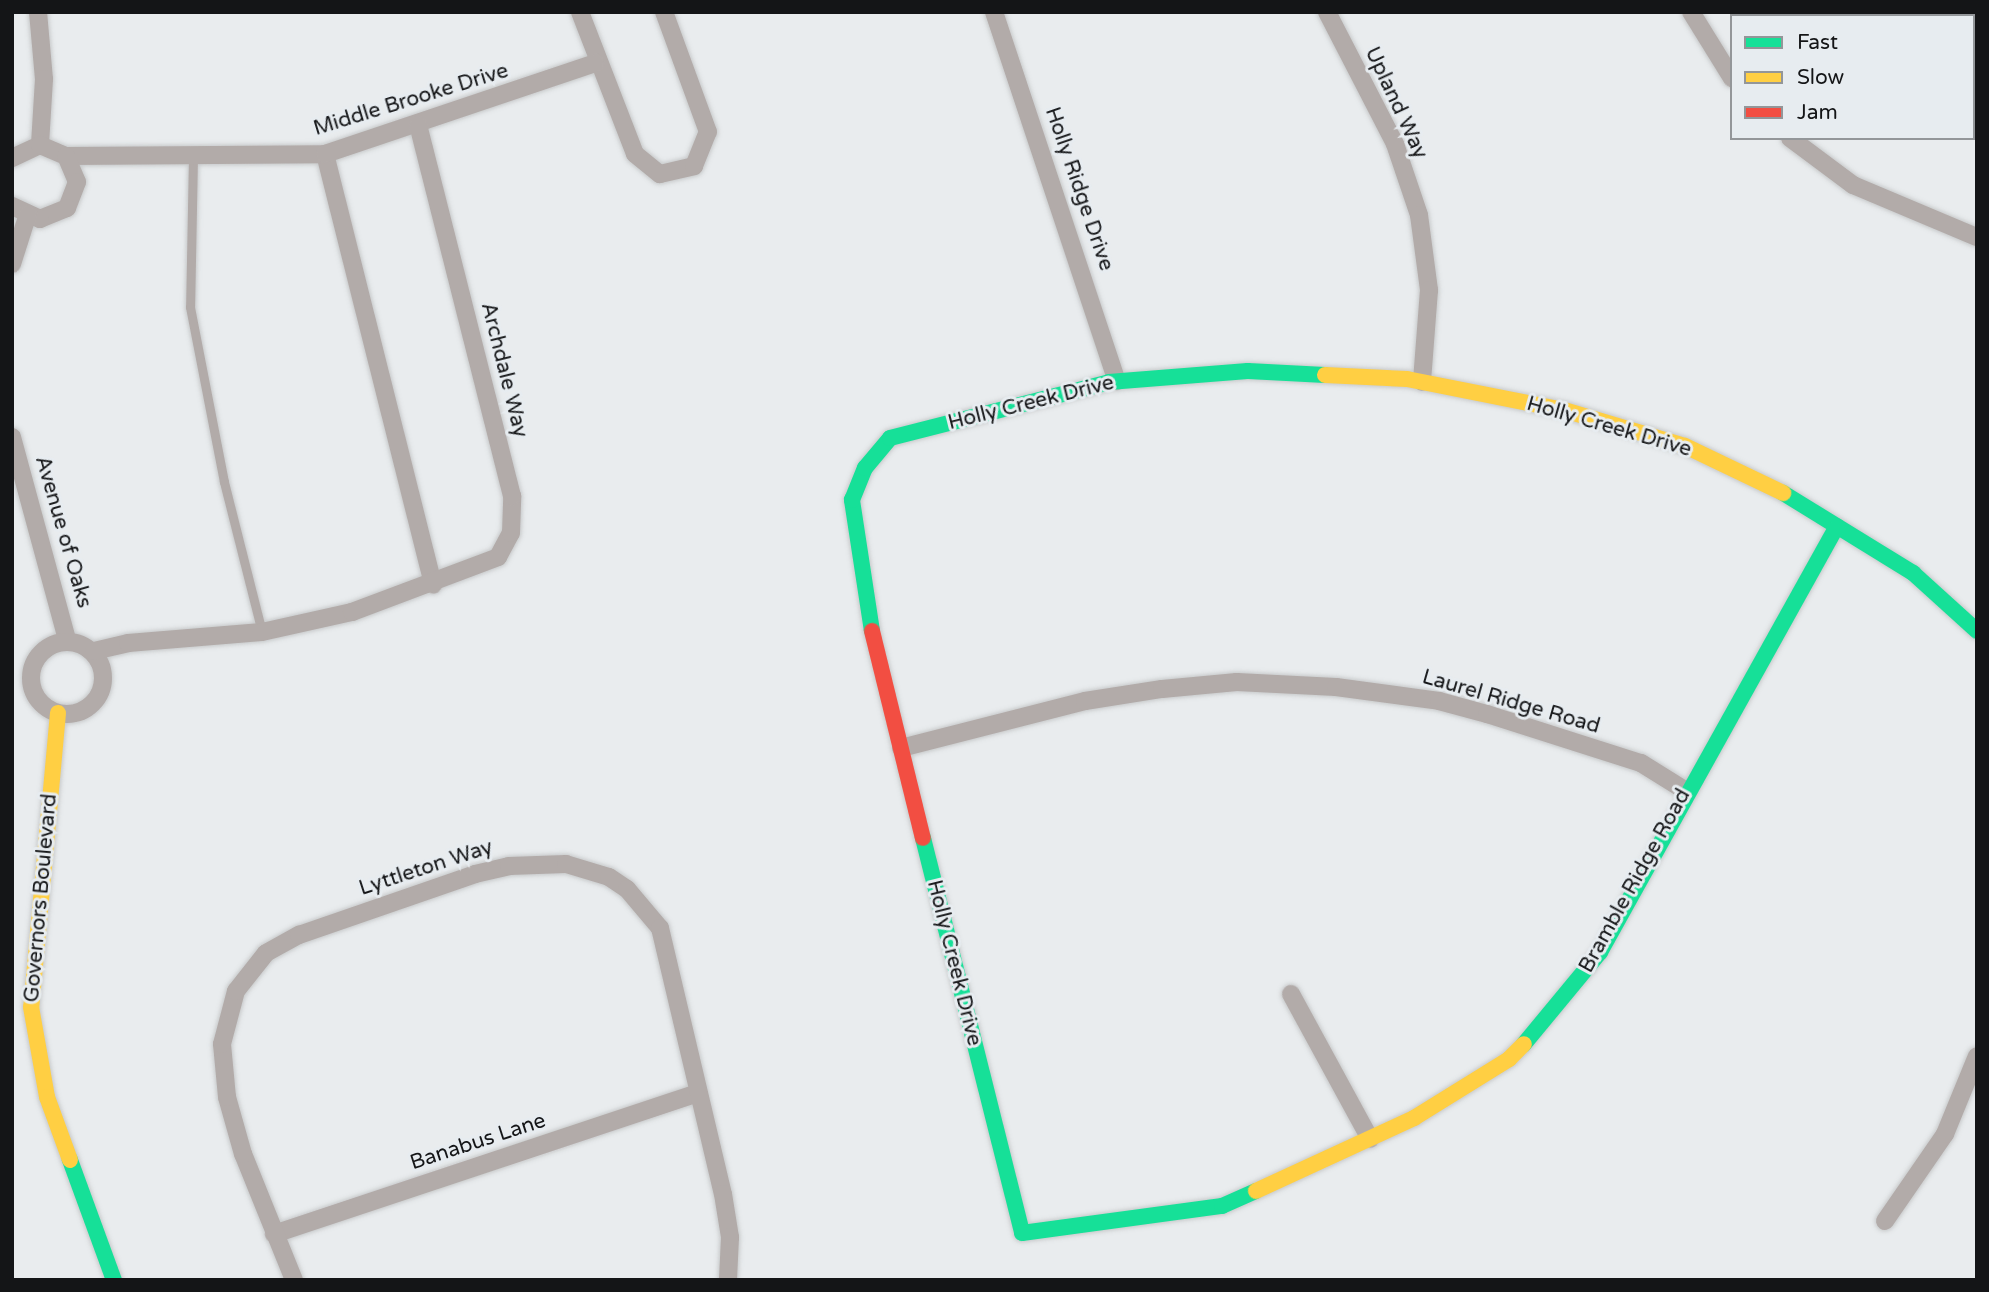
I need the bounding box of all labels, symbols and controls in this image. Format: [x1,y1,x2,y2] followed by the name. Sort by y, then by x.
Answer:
[1730,14,1975,140] legend
[1797,30,1838,55] text: Fast
[1359,43,1433,163] street label: Upland Way
[311,58,511,142] street label: Middle Brooke Drive
[1797,65,1844,90] text: Slow
[1797,100,1838,125] text: Jam
[1039,104,1119,274] street label: Holly Ridge Drive
[475,300,533,440] street label: Archdale Way
[945,370,1117,436] street label: Holly Creek Drive
[1524,391,1694,463] street label: Holly Creek Drive
[29,453,97,611] street label: Avenue of Oaks
[1419,665,1603,739] street label: Laurel Ridge Road
[1574,785,1696,977] street label: Bramble Ridge Road
[19,793,63,1003] street label: Governors Boulevard
[356,835,496,901] street label: Lyttleton Way
[921,877,987,1049] street label: Holly Creek Drive
[407,1108,549,1176] street label: Banabus Lane

